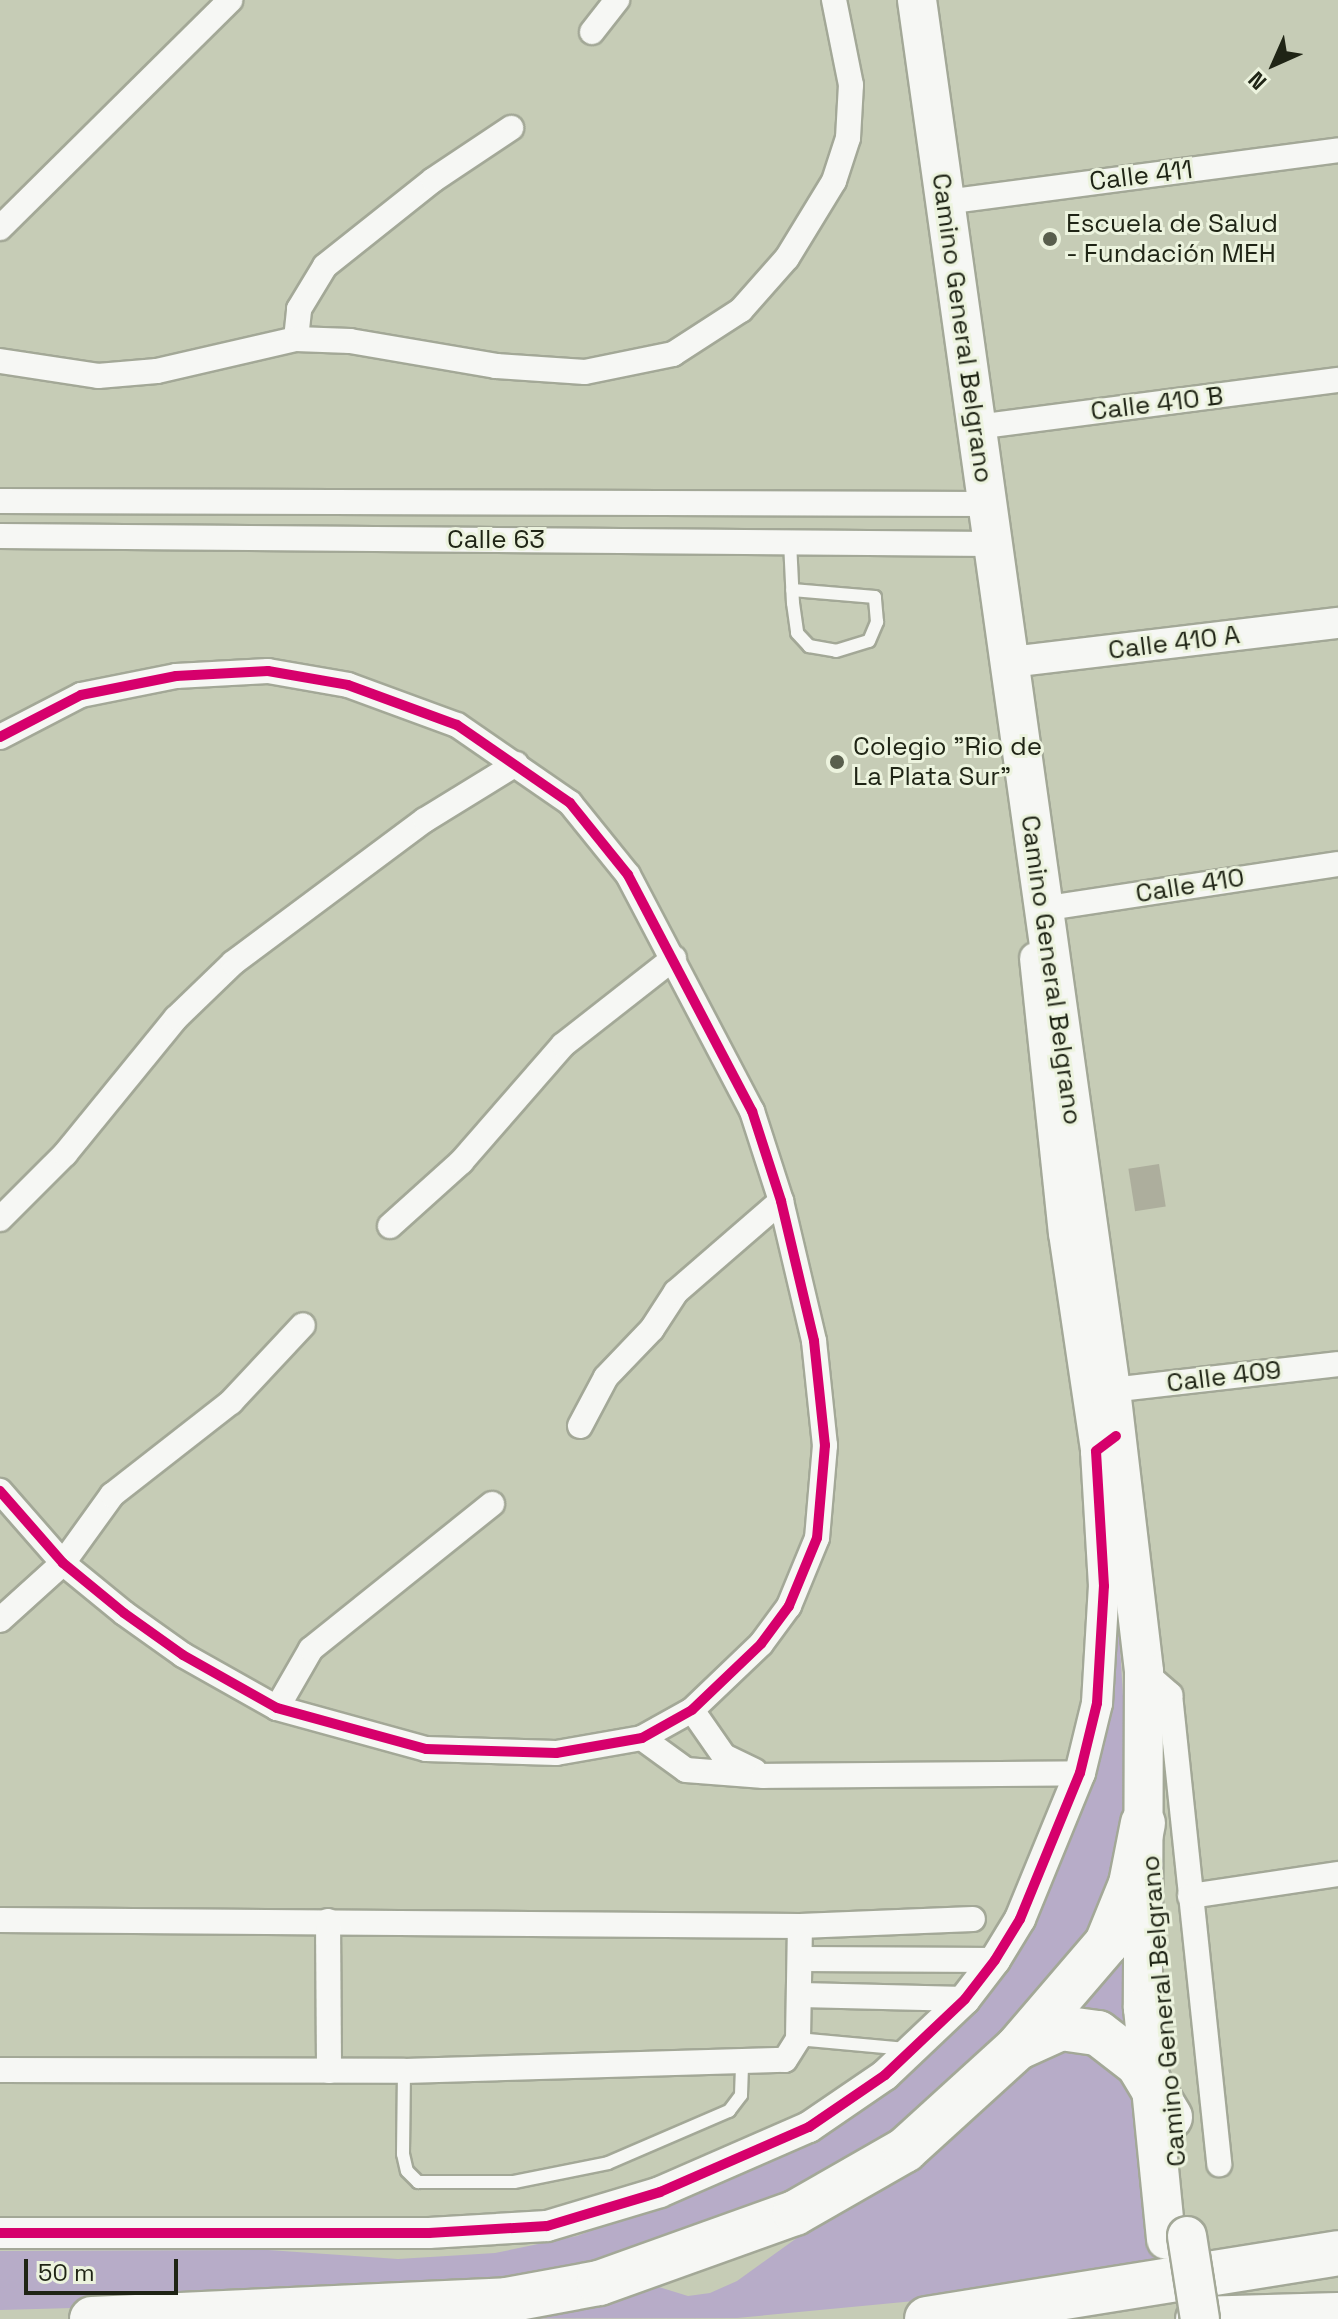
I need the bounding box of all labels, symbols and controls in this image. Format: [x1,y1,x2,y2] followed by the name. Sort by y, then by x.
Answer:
[1234,24,1314,104] north arrow
[1242,66,1272,96] text: N
[1088,154,1194,198] street label: Calle 411
[925,171,999,485] street label: Camino General Belgrano
[1066,208,1278,270] place label: Escuela de Salud - Fundación MEH
[1041,230,1059,248] marker: Escuela de Salud - Fundación MEH
[1089,380,1225,428] street label: Calle 410 B
[447,524,545,556] street label: Calle 63
[1106,619,1242,667] street label: Calle 410 A
[853,731,1042,792] place label: Colegio "Rio de La Plata Sur"
[828,753,846,771] marker: Colegio "Rio de La Plata Sur"
[1014,813,1088,1127] street label: Camino General Belgrano
[1133,862,1247,910] street label: Calle 410
[1165,1354,1283,1400] street label: Calle 409
[1135,1854,1193,2168] street label: Camino General Belgrano
[28,2243,182,2293] scale bar
[38,2257,95,2288] text: 50 m

